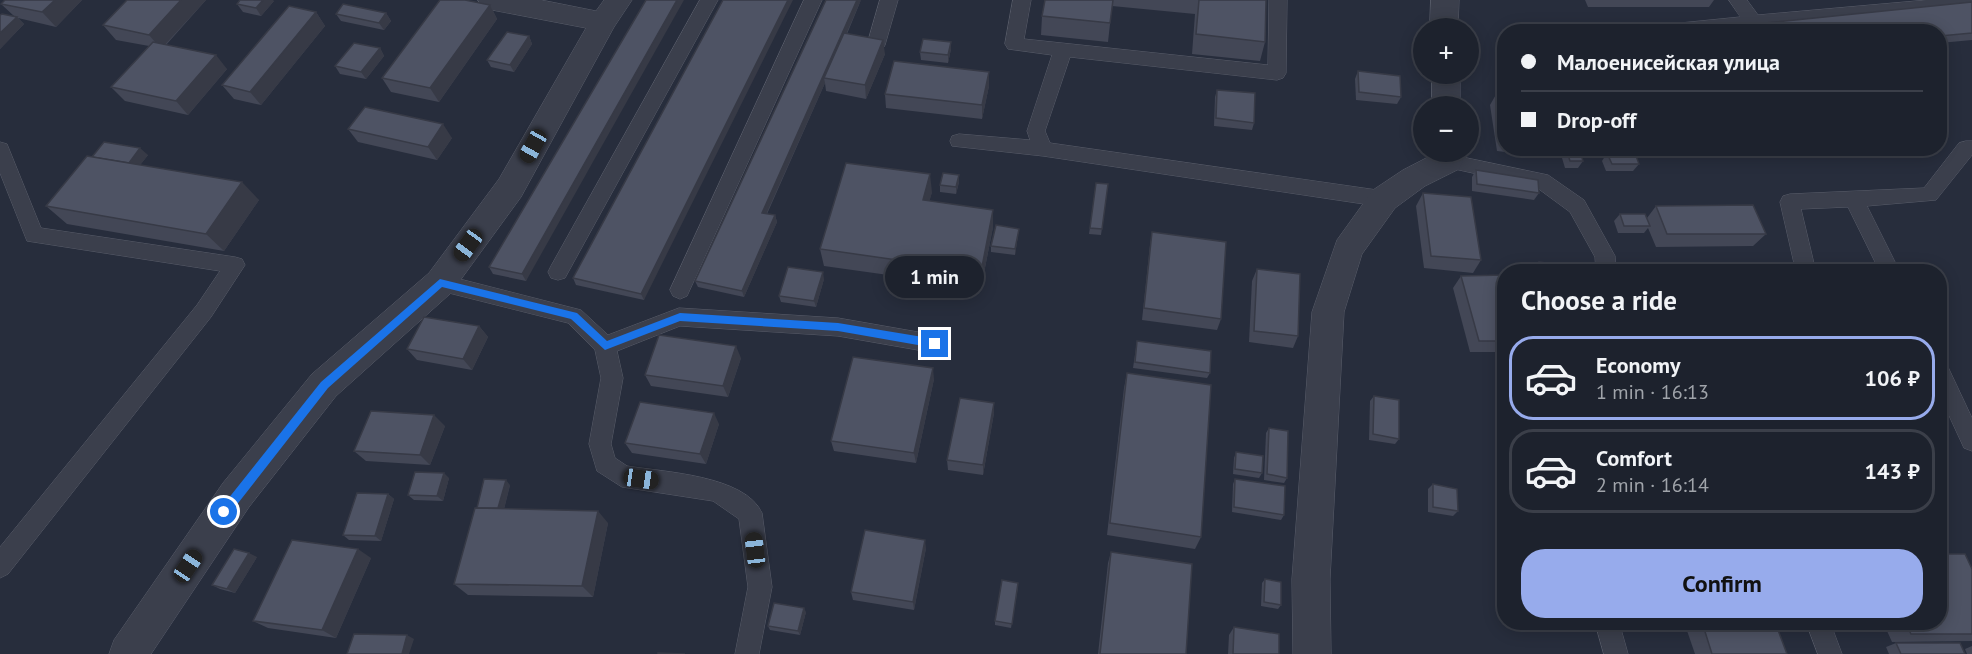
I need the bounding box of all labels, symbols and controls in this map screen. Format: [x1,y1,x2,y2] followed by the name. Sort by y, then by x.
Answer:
[1413,18,1479,162] map controls
[1413,18,1479,84] button: +
[1557,48,1780,76] text: Малоенисейская улица
[1413,96,1479,162] button: −
[1557,106,1636,134] text: Drop-off
[516,126,550,166] car
[450,225,486,265] car
[886,257,984,299] callout: 1 min
[910,264,959,290] text: 1 min
[1521,283,1677,317] text: Choose a ride
[921,330,948,357] route end
[1524,351,1578,405] icon: car
[1596,351,1680,379] text: Economy
[1865,364,1920,392] text: 106 ₽
[1596,379,1709,405] text: 1 min · 16:13
[1524,444,1578,498] icon: car
[1596,444,1672,472] text: Comfort
[1865,457,1920,485] text: 143 ₽
[622,468,660,490] car
[1596,472,1709,498] text: 2 min · 16:14
[210,498,237,525] route start
[744,531,766,569] car
[170,546,206,586] car
[1521,549,1923,618] button: Confirm

